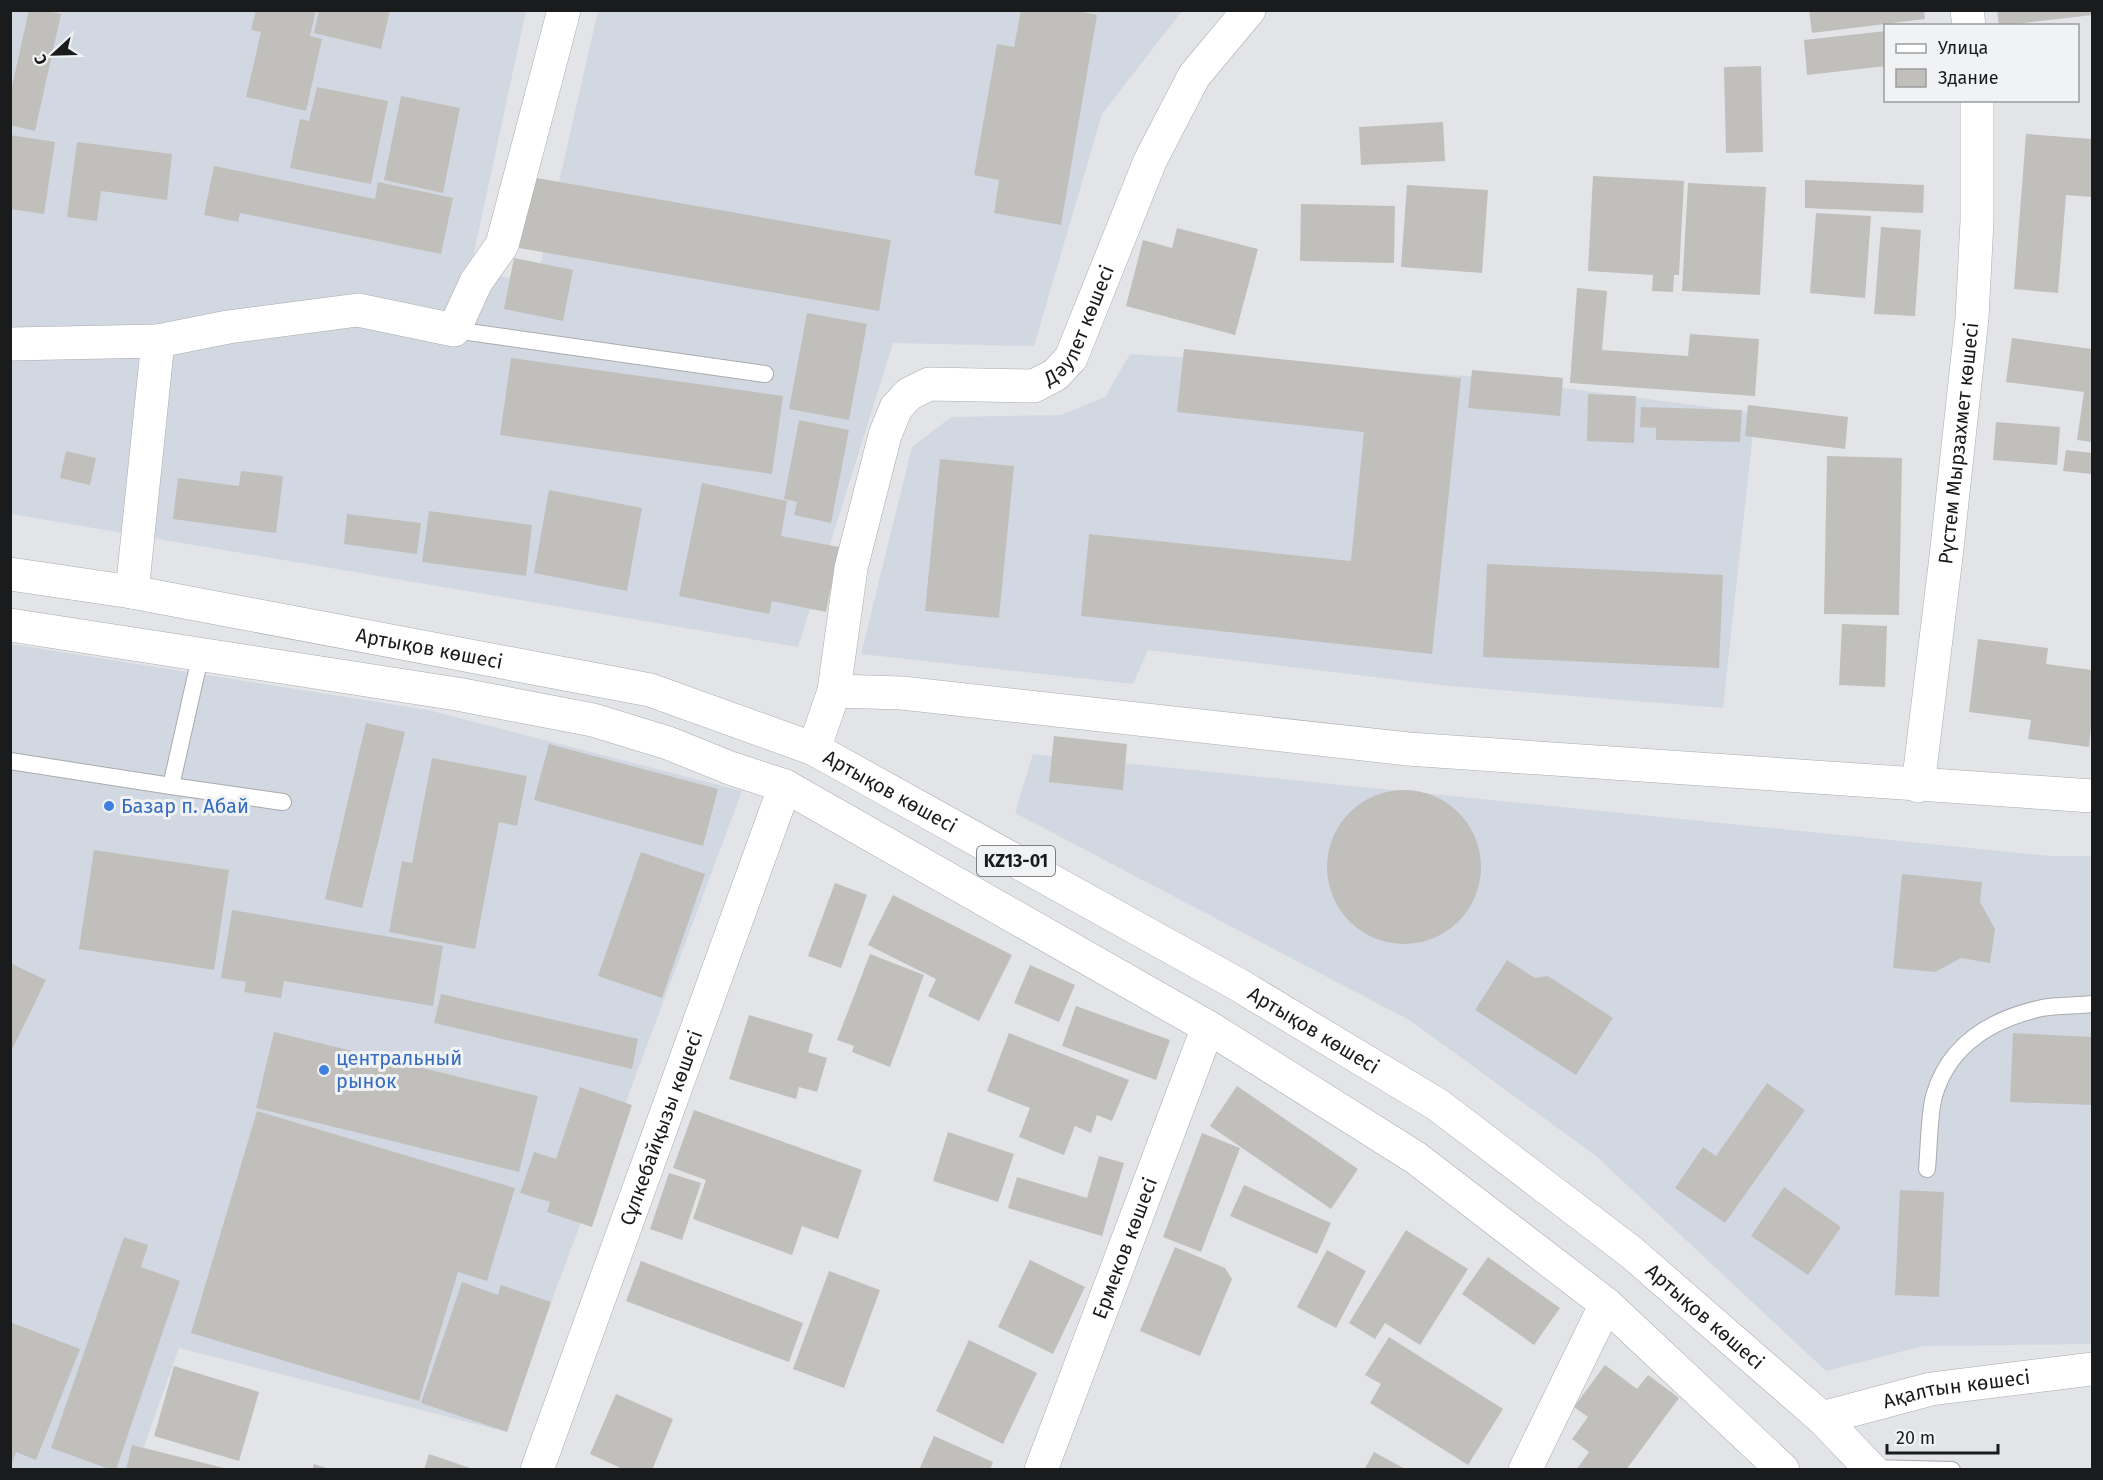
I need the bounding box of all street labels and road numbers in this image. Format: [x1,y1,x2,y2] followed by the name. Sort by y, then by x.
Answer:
[1039,262,1119,391] street label: Дәулет көшесі
[1933,321,1983,566] street label: Рүстем Мырзахмет көшесі
[354,623,505,674] street label: Артықов көшесі
[819,745,961,838] street label: Артықов көшесі
[977,846,1055,876] road number: KZ13-01
[1244,981,1384,1079] street label: Артықов көшесі
[615,1027,707,1229] street label: Сұлкебайқызы көшесі
[1087,1174,1162,1322] street label: Ермеков көшесі
[1641,1258,1769,1374] street label: Артықов көшесі
[1880,1365,2032,1413] street label: Ақалтын көшесі

